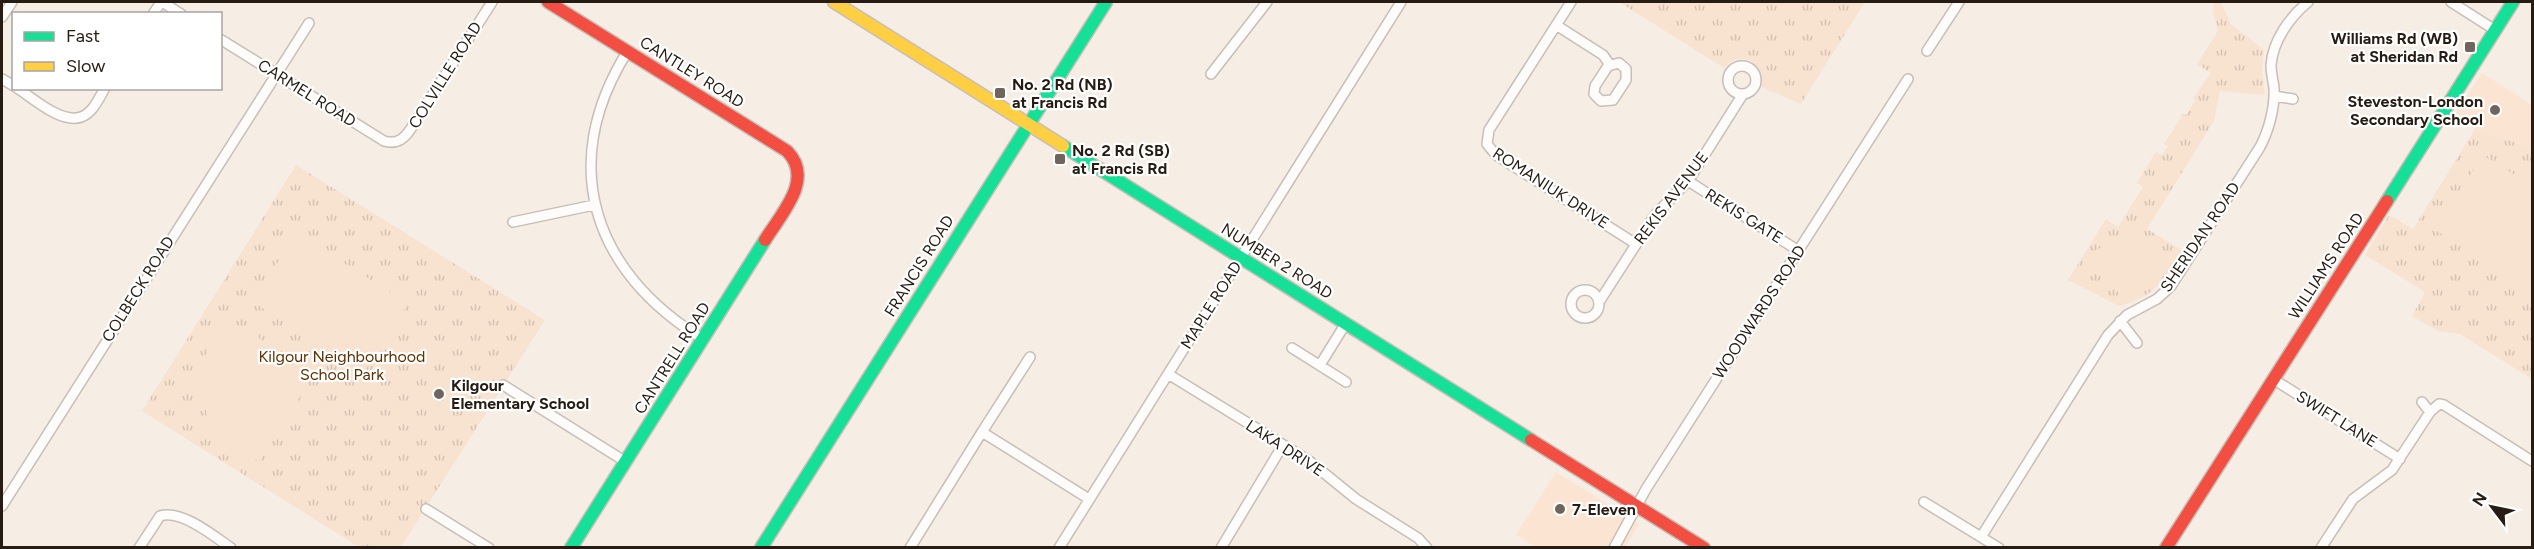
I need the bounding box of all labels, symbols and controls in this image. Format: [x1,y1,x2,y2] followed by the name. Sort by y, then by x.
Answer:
[12,12,222,90] legend
[405,18,485,132] street label: COLVILLE ROAD
[66,25,100,47] text: Fast
[2331,29,2458,66] place label: Williams Rd (WB) at Sheridan Rd
[636,32,748,112] street label: CANTLEY ROAD
[2463,40,2477,54] marker: Williams Rd (WB) at Sheridan Rd
[66,55,105,77] text: Slow
[255,55,359,131] street label: CARMEL ROAD
[1012,75,1113,112] place label: No. 2 Rd (NB) at Francis Rd
[993,86,1007,100] marker: No. 2 Rd (NB) at Francis Rd
[2347,92,2483,129] place label: Steveston-London Secondary School
[2488,103,2502,117] marker: Steveston-London Secondary School
[1072,141,1170,178] place label: No. 2 Rd (SB) at Francis Rd
[1489,143,1613,233] street label: ROMANIUK DRIVE
[1630,148,1712,248] street label: REKIS AVENUE
[1053,152,1067,166] marker: No. 2 Rd (SB) at Francis Rd
[2156,179,2244,295] street label: SHERIDAN ROAD
[1702,185,1786,247] street label: REKIS GATE
[2285,209,2367,323] street label: WILLIAMS ROAD
[880,212,958,320] street label: FRANCIS ROAD
[1218,219,1336,303] street label: NUMBER 2 ROAD
[98,233,178,345] street label: COLBECK ROAD
[1709,241,1809,383] street label: WOODWARDS ROAD
[1177,258,1245,352] street label: MAPLE ROAD
[630,299,714,417] street label: CANTRELL ROAD
[259,347,425,384] park label: Kilgour Neighbourhood School Park
[451,376,589,413] place label: Kilgour Elementary School
[432,387,446,401] marker: Kilgour Elementary School
[2293,387,2381,451] street label: SWIFT LANE
[1242,416,1328,480] street label: LAKA DRIVE
[2462,477,2522,537] north arrow
[2468,489,2491,510] text: N
[1572,500,1636,519] place label: 7-Eleven
[1553,502,1567,516] marker: 7-Eleven

